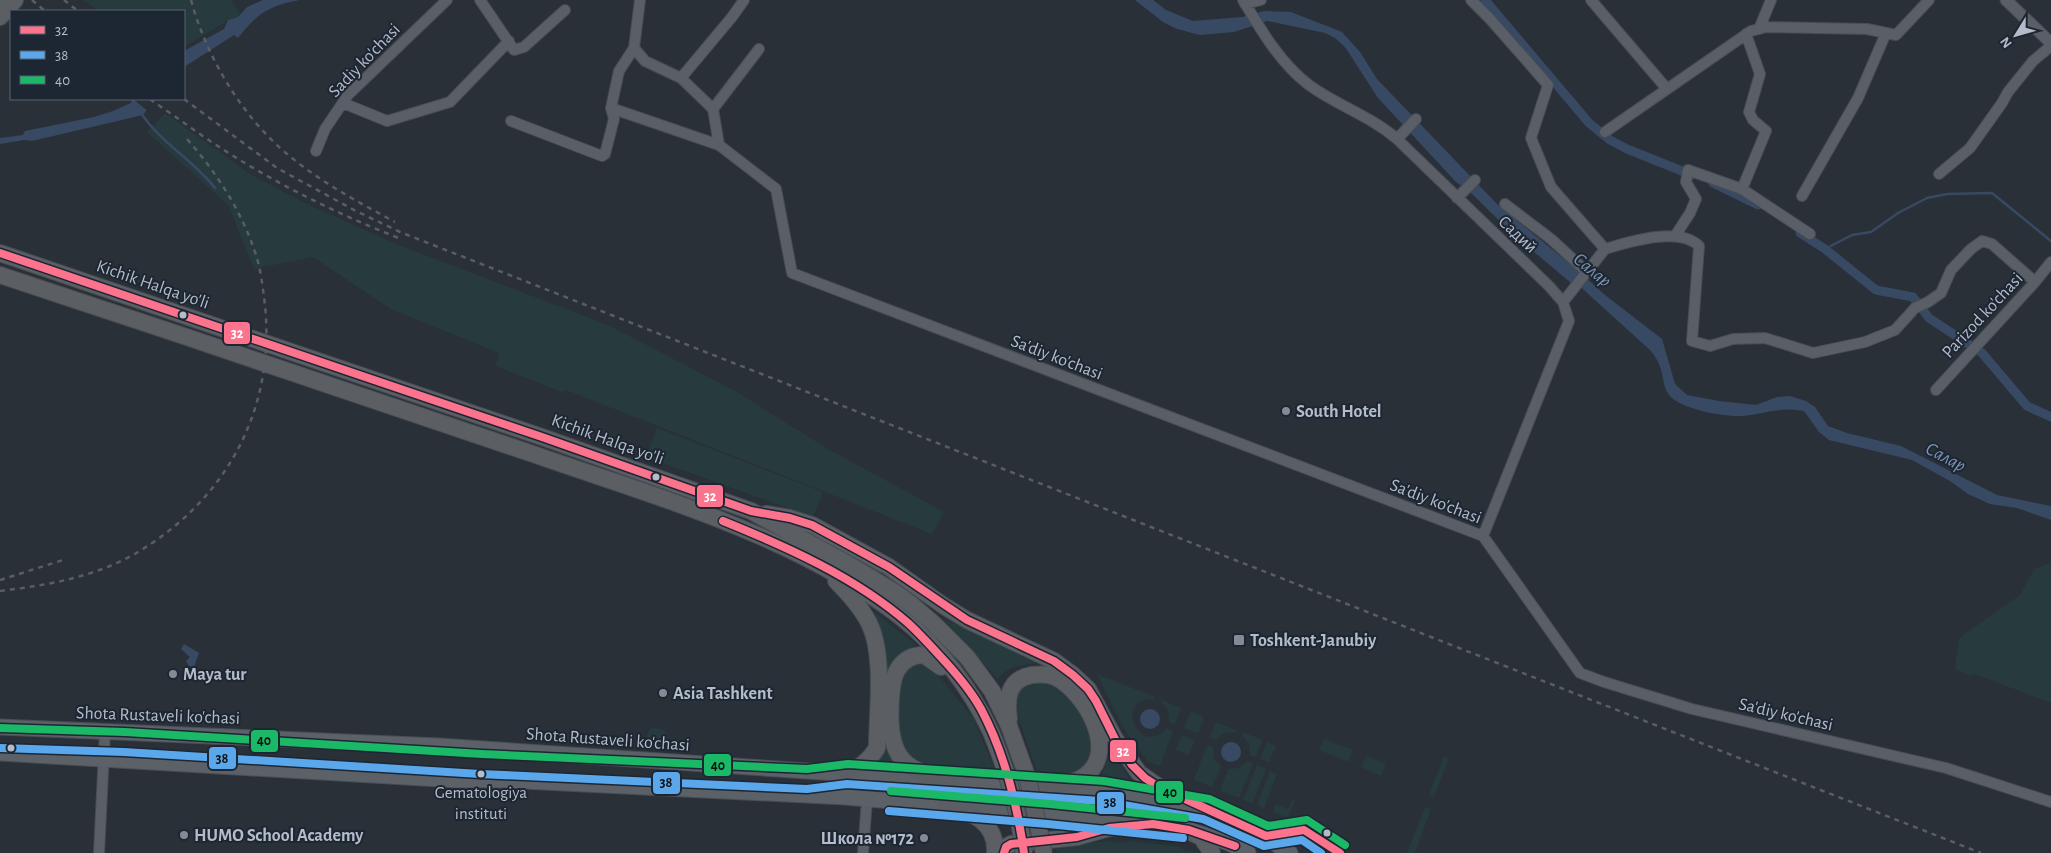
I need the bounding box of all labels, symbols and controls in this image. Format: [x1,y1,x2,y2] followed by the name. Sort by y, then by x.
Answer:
[10,10,185,100] legend
[1991,10,2041,60] north arrow
[325,20,404,101] street label: Sadiy ko'chasi
[55,23,68,38] text: 32
[1998,34,2015,50] text: N
[55,48,68,63] text: 38
[55,73,70,88] text: 40
[1494,212,1540,257] street label: Садий
[1570,249,1615,291] water label: Салар
[94,257,212,313] street label: Kichik Halqa yo'li
[1939,270,2027,362] street label: Parizod ko'chasi
[178,310,188,320] unlabelled marker
[223,321,251,345] line badge: 32
[231,327,244,341] text: 32
[1008,332,1105,384] street label: Sa'diy ko'chasi
[1296,403,1382,421] place label: South Hotel
[1280,405,1292,417] marker: South Hotel
[549,411,666,469] street label: Kichik Halqa yo'li
[1922,439,1968,476] water label: Салар
[651,472,661,482] unlabelled marker
[1387,476,1484,528] street label: Sa'diy ko'chasi
[696,484,724,508] line badge: 32
[704,490,717,504] text: 32
[1250,632,1377,650] place label: Toshkent-Janubiy
[1232,633,1246,647] marker: Toshkent-Janubiy
[183,666,247,684] place label: Maya tur
[167,668,179,680] marker: Maya tur
[673,685,773,703] place label: Asia Tashkent
[657,687,669,699] marker: Asia Tashkent
[1737,695,1835,735] street label: Sa'diy ko'chasi
[76,704,240,728] street label: Shota Rustaveli ko'chasi
[526,725,690,755] street label: Shota Rustaveli ko'chasi
[250,729,279,753] line badge: 40
[257,734,271,748] text: 40
[1109,739,1137,763] line badge: 32
[6,743,16,753] unlabelled marker
[1117,745,1130,759] text: 32
[208,746,237,770] line badge: 38
[216,752,229,766] text: 38
[703,753,732,777] line badge: 40
[711,759,725,773] text: 40
[476,769,486,779] marker: Gematologiya instituti
[652,771,681,795] line badge: 38
[660,776,673,790] text: 38
[1155,780,1184,804] line badge: 40
[435,784,527,822] place label: Gematologiya instituti
[1163,786,1177,800] text: 40
[1096,791,1125,815] line badge: 38
[1104,796,1117,810] text: 38
[194,827,364,845] place label: HUMO School Academy
[1322,828,1332,838] unlabelled marker
[178,829,190,841] marker: HUMO School Academy
[820,830,915,848] place label: Школа №172
[918,832,930,844] marker: Школа №172

